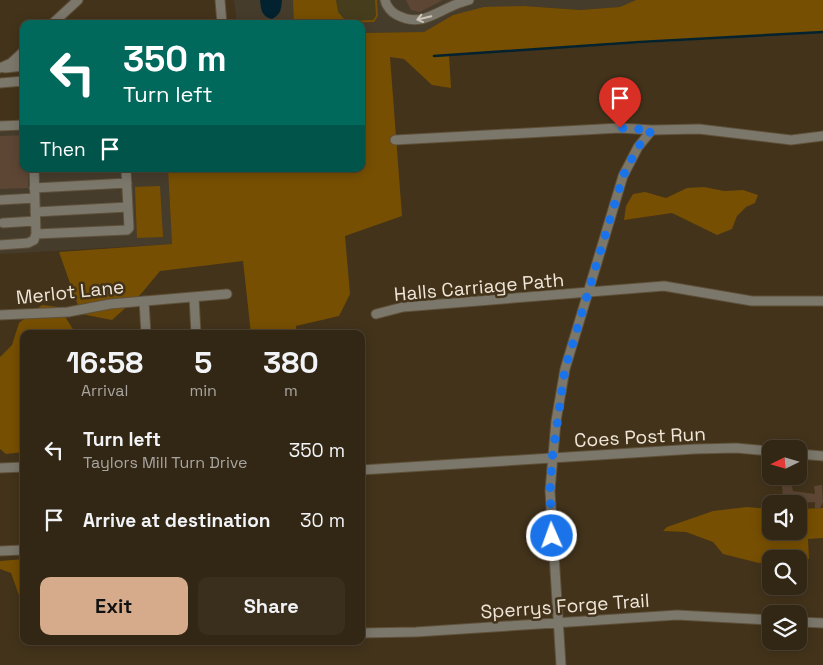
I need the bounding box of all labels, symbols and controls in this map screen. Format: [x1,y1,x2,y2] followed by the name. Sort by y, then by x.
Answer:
[416,14,432,23] one-way arrow
[123,37,227,81] text: 350 m
[40,40,105,105] icon: left
[599,77,641,128] pin
[123,80,213,108] text: Turn left
[606,84,634,112] icon: arrive
[96,135,124,163] icon: arrive
[40,137,86,162] text: Then
[393,267,565,307] street label: Halls Carriage Path
[15,274,125,310] street label: Merlot Lane
[66,343,143,382] text: 16:58
[194,343,212,382] text: 5
[263,343,319,382] text: 380
[81,380,128,401] text: Arrival
[189,380,217,401] text: min
[284,380,298,401] text: m
[574,421,706,453] street label: Coes Post Run
[83,427,161,452] text: Turn left
[40,436,68,464] icon: left
[289,438,345,463] text: 350 m
[762,440,808,485] north arrow
[762,440,807,650] map controls
[83,452,248,473] text: Taylors Mill Turn Drive
[762,495,807,540] button: sound
[40,506,68,534] icon: arrive
[83,508,271,533] text: Arrive at destination
[300,508,345,533] text: 30 m
[525,509,577,561] position arrow
[762,550,807,595] button: search
[40,577,188,635] button: Exit
[198,577,345,635] button: Share
[480,588,650,624] street label: Sperrys Forge Trail
[762,605,807,650] button: layers

